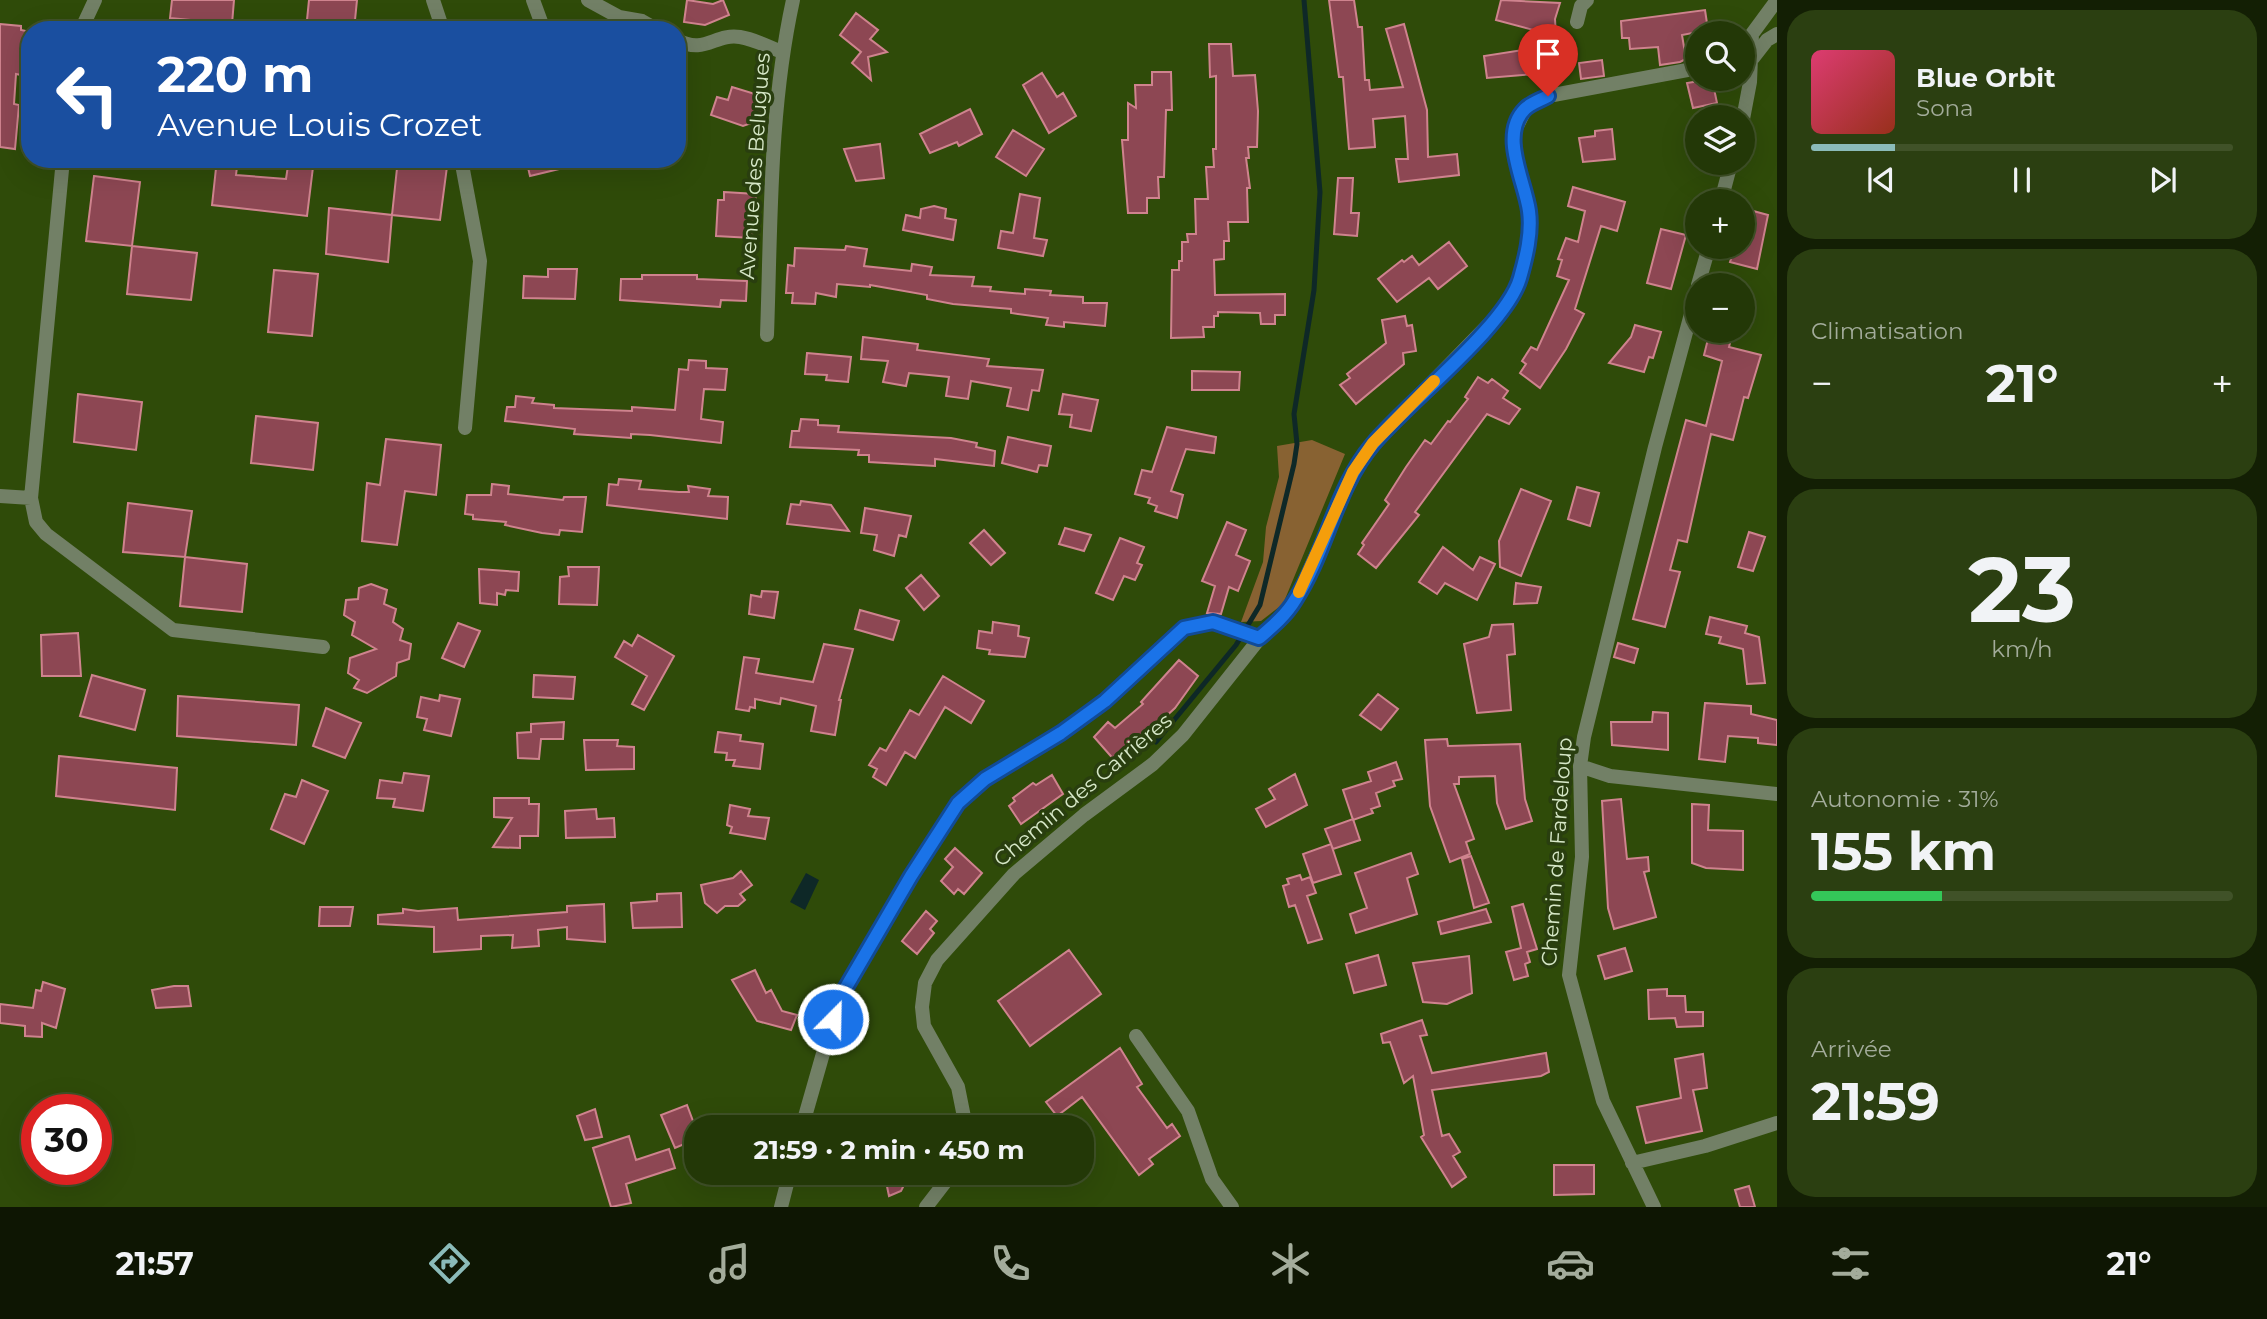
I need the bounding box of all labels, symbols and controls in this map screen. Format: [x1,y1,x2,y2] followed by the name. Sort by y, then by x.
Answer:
[1685,21,1755,343] map controls
[1685,21,1755,91] button: search
[1518,24,1578,96] pin
[1529,35,1567,73] icon: arrive
[157,45,313,104] text: 220 m
[42,49,133,140] icon: left
[734,52,775,280] street label: Avenue des Belugues
[1916,62,2055,94] text: Blue Orbit
[1916,94,1974,122] text: Sona
[157,105,482,144] text: Avenue Louis Crozet
[1685,105,1755,175] button: layers
[1862,161,1900,199] icon: previous
[2003,161,2041,199] icon: pause
[2144,161,2182,199] icon: next
[1685,189,1755,259] button: +
[1685,273,1755,343] button: −
[1811,317,1963,345] text: Climatisation
[1986,352,2058,415] text: 21°
[1811,360,1833,407] text: −
[2211,360,2233,407] text: +
[1968,534,2076,645] text: 23
[1991,635,2053,663] text: km/h
[988,708,1177,872] street label: Chemin des Carrières
[1536,737,1577,967] street label: Chemin de Fardeloup
[1811,785,1999,813] text: Autonomie · 31%
[1811,820,1996,883] text: 155 km
[796,982,870,1056] position arrow
[1811,1035,1892,1063] text: Arrivée
[1811,1070,1940,1133] text: 21:59
[21,1094,112,1185] speed limit sign: 30
[754,1134,1024,1166] text: 21:59 · 2 min · 450 m
[425,1239,474,1288] icon: directions
[705,1239,754,1288] icon: music
[986,1239,1035,1288] icon: phone
[1266,1239,1315,1288] icon: climate
[1546,1239,1595,1288] icon: car
[1826,1239,1875,1288] icon: filters
[116,1244,194,1283] text: 21:57
[2107,1244,2151,1283] text: 21°

